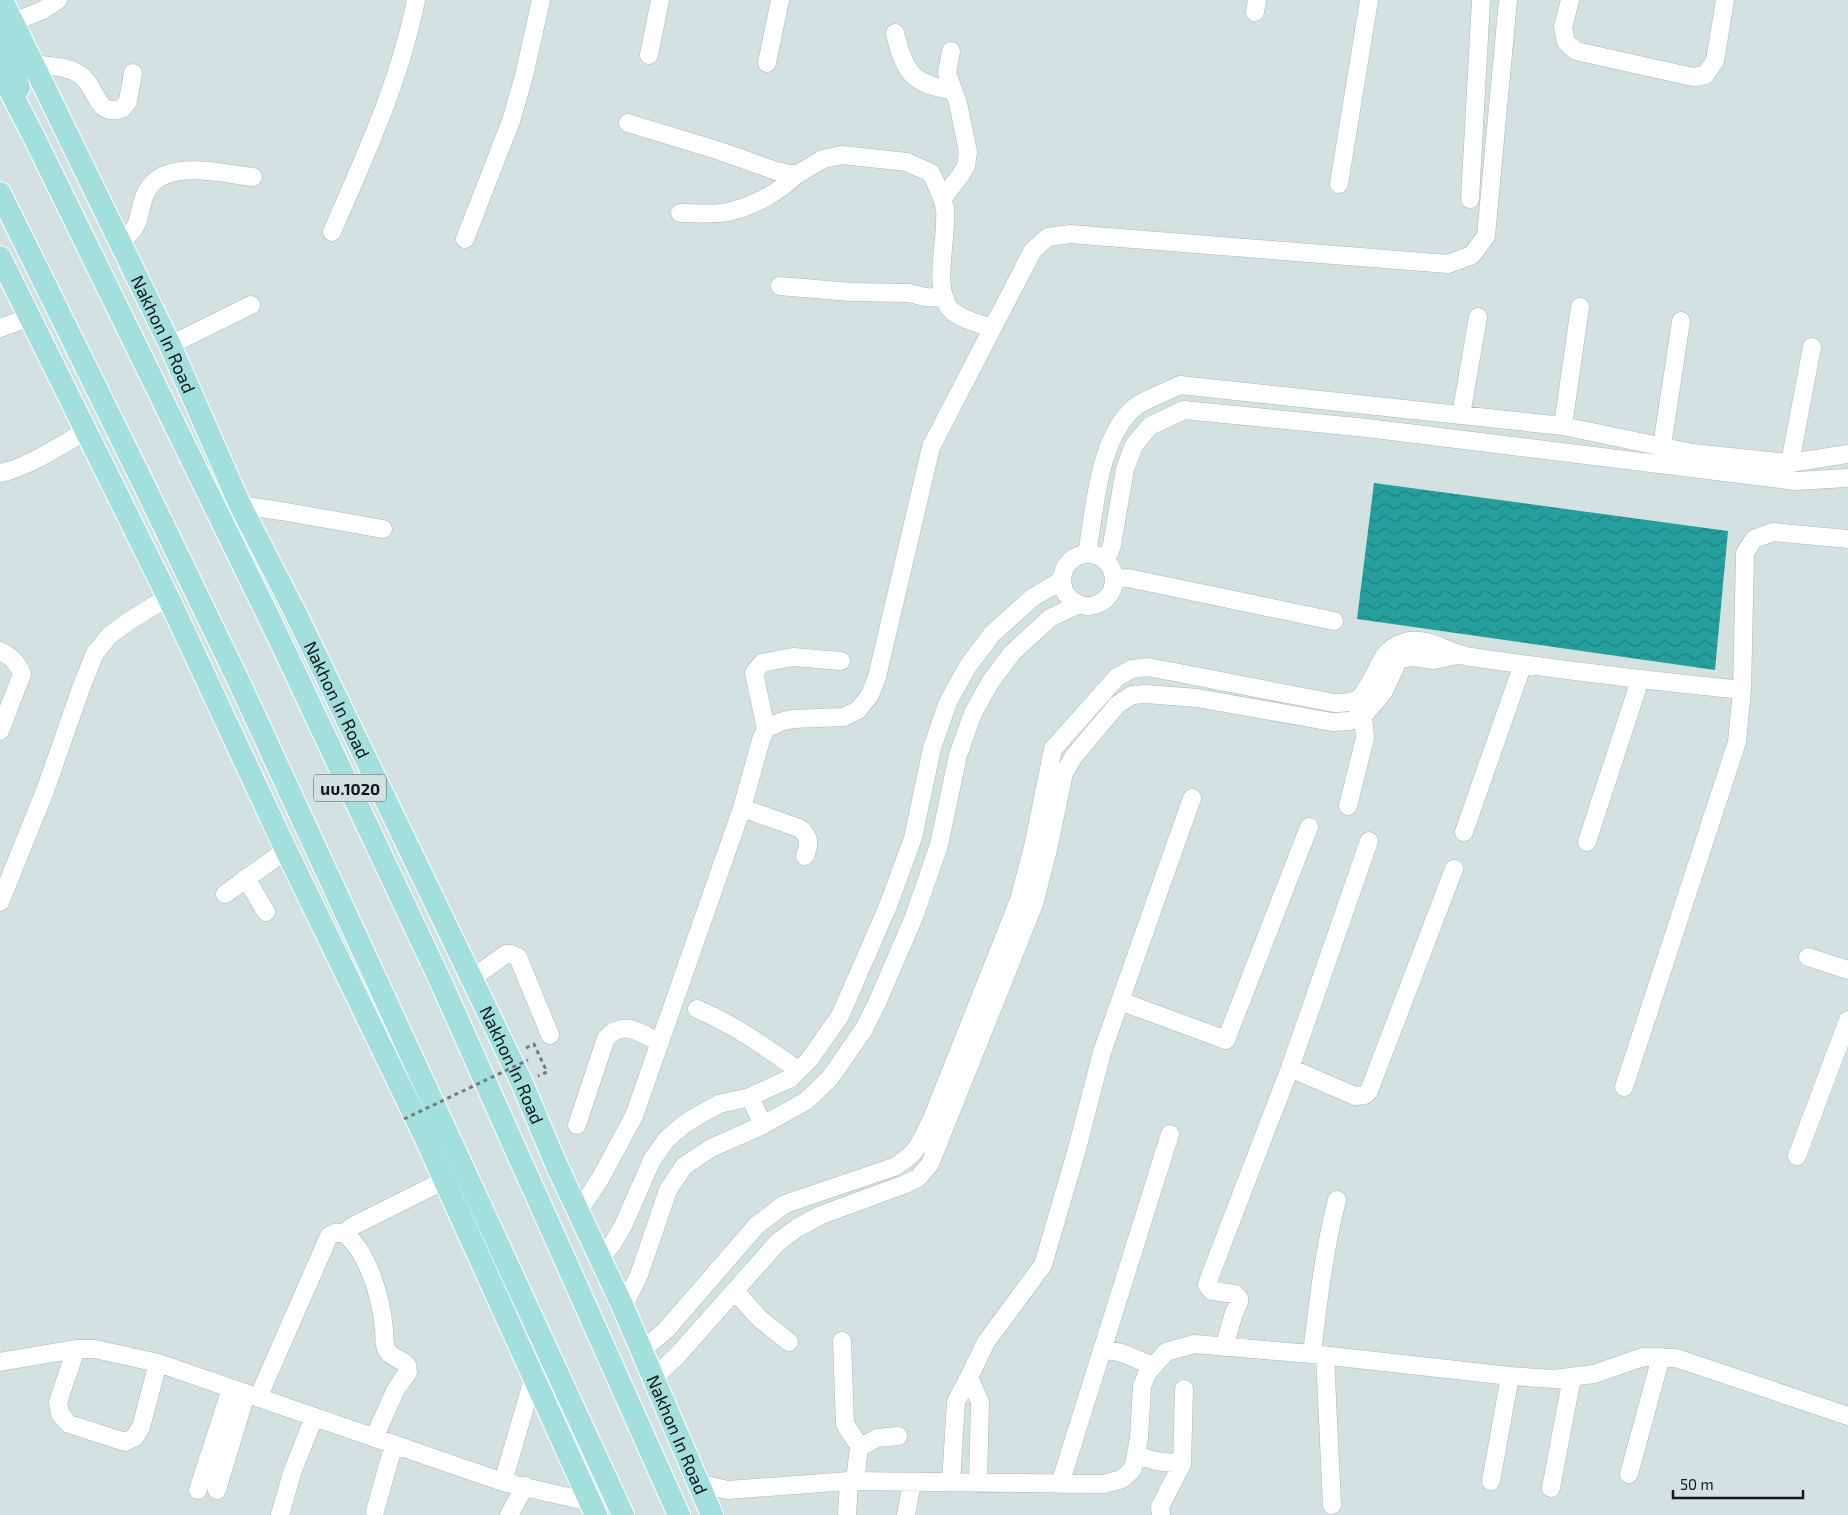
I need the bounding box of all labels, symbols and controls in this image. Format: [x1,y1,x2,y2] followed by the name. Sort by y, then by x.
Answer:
[127,271,201,396] street label: Nakhon In Road
[300,637,375,762] street label: Nakhon In Road
[314,774,386,801] road number: นบ.1020
[475,1002,549,1127] street label: Nakhon In Road
[642,1372,713,1498] street label: Nakhon In Road
[1673,1468,1803,1500] scale bar
[1680,1475,1714,1493] text: 50 m

